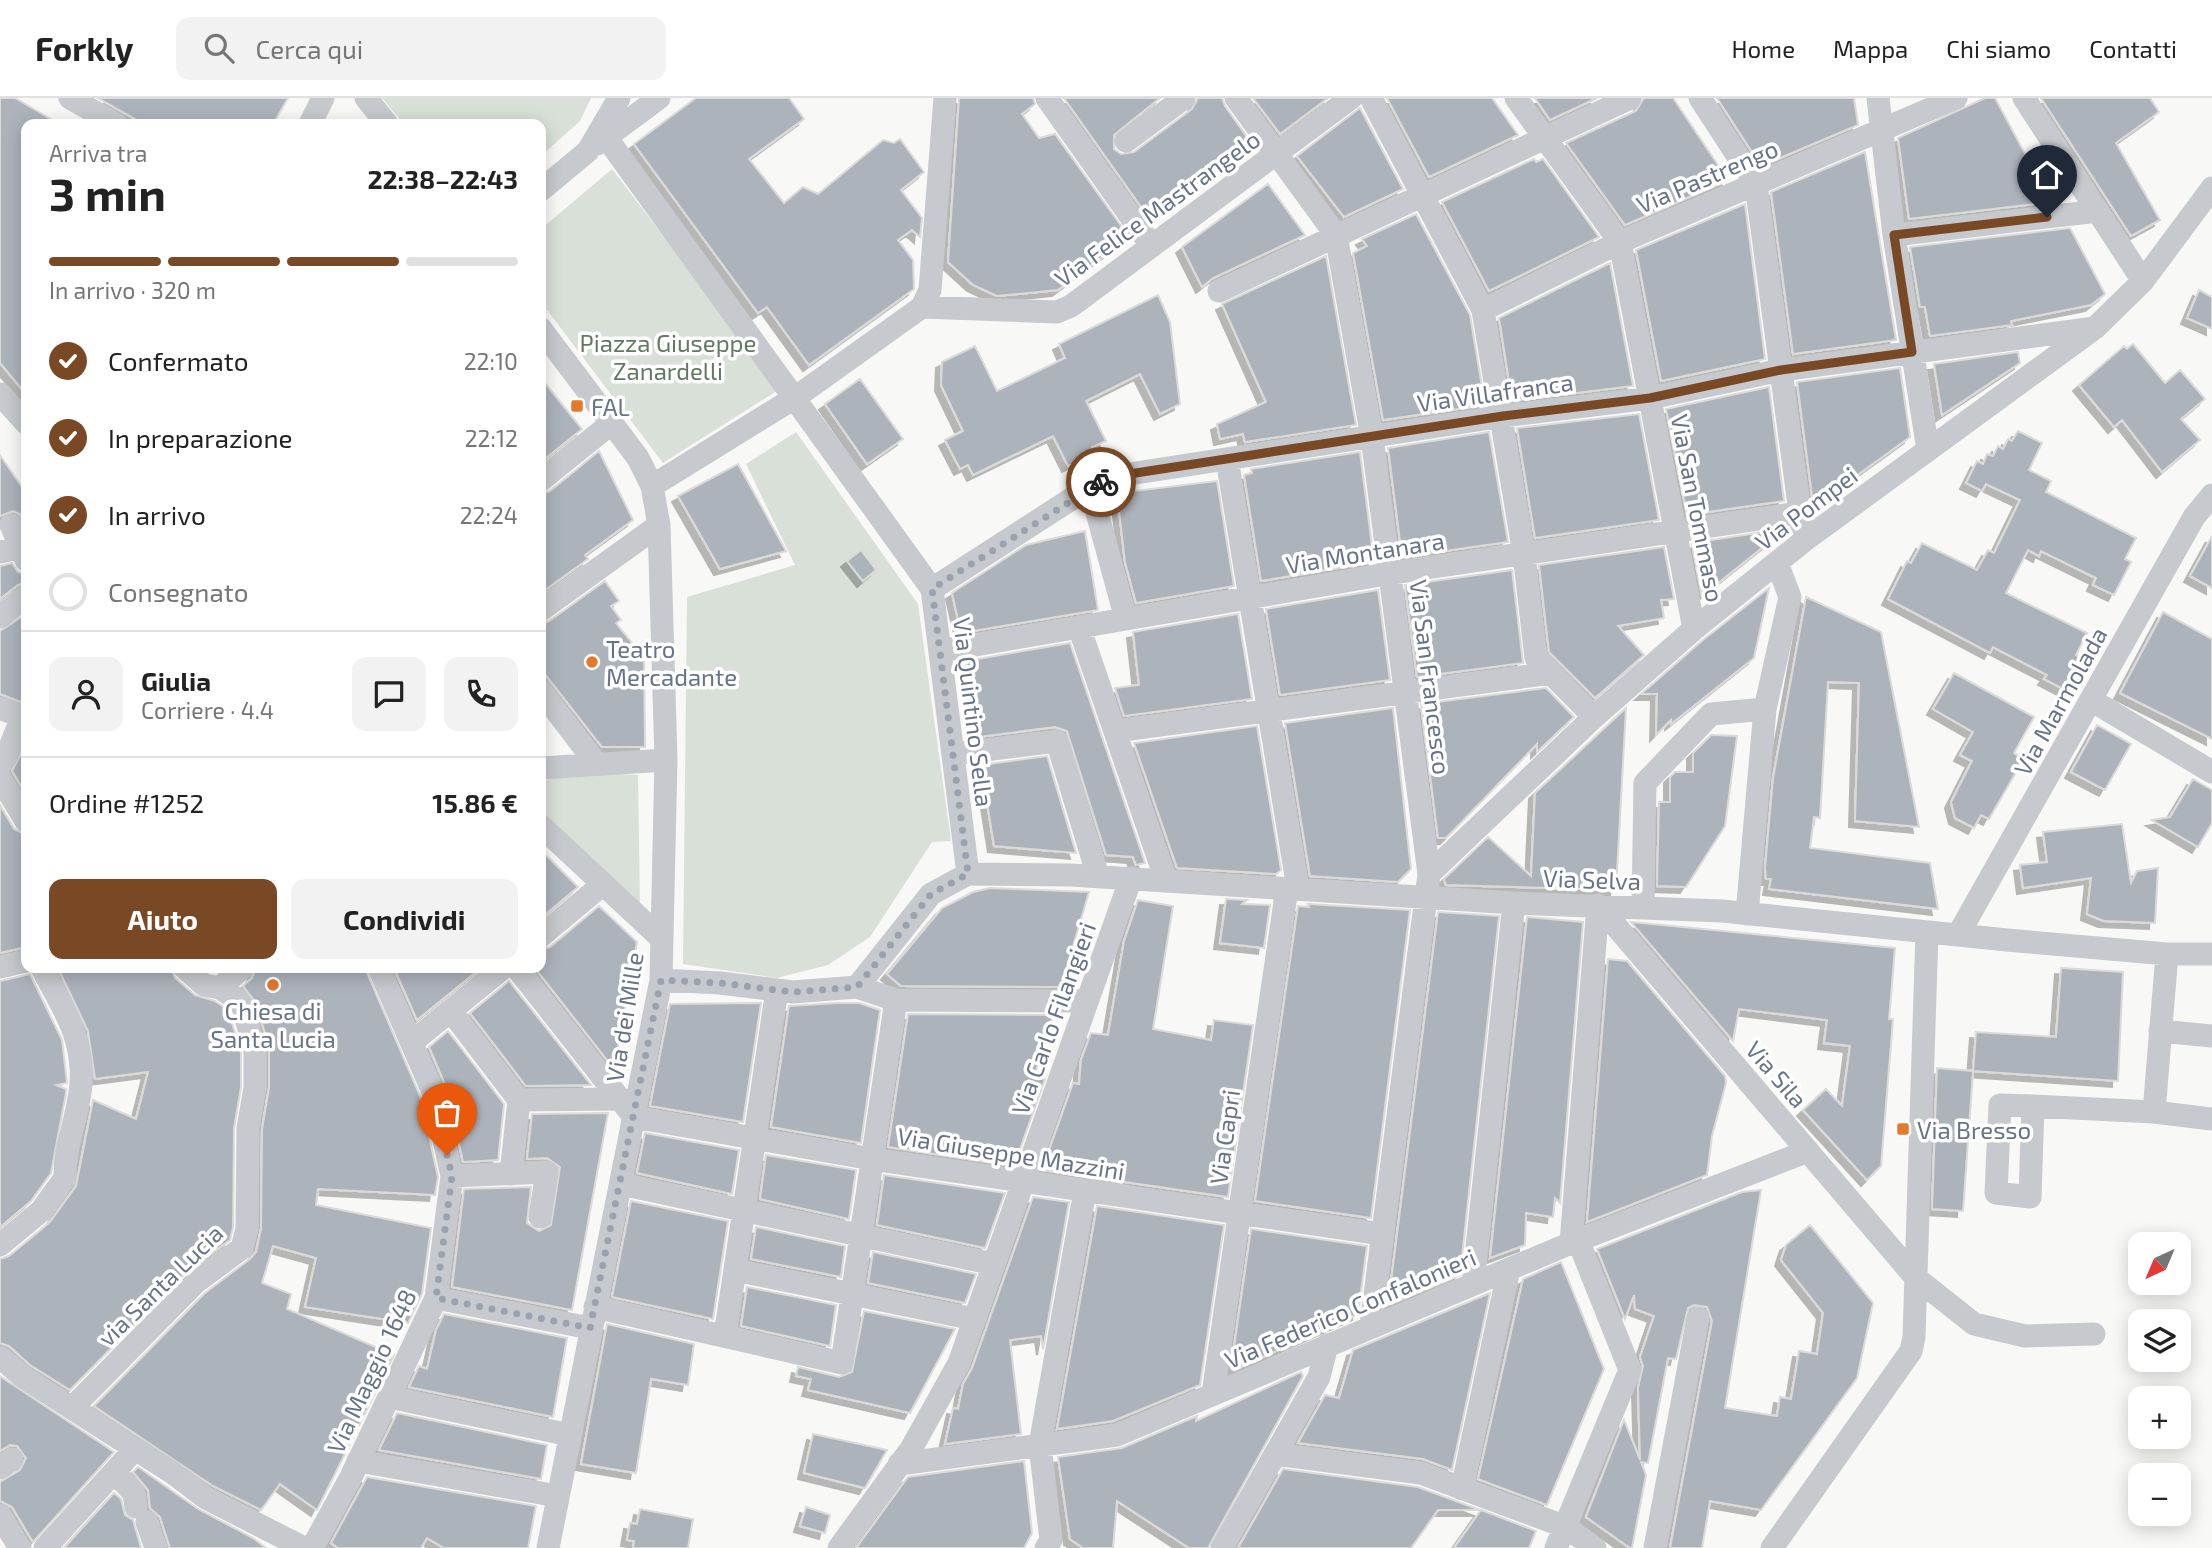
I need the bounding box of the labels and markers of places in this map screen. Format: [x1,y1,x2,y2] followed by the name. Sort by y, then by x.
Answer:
[2017,145,2077,217] pin
[591,392,630,421] place label: FAL
[569,398,585,414] marker: FAL
[606,634,737,691] place label: Teatro Mercadante
[584,654,600,670] marker: Teatro Mercadante
[265,977,281,993] marker: Chiesa di Santa Lucia
[210,996,336,1053] place label: Chiesa di Santa Lucia
[417,1083,477,1155] pin
[1917,1115,2031,1144] place label: Via Bresso
[1895,1121,1911,1137] marker: Via Bresso

